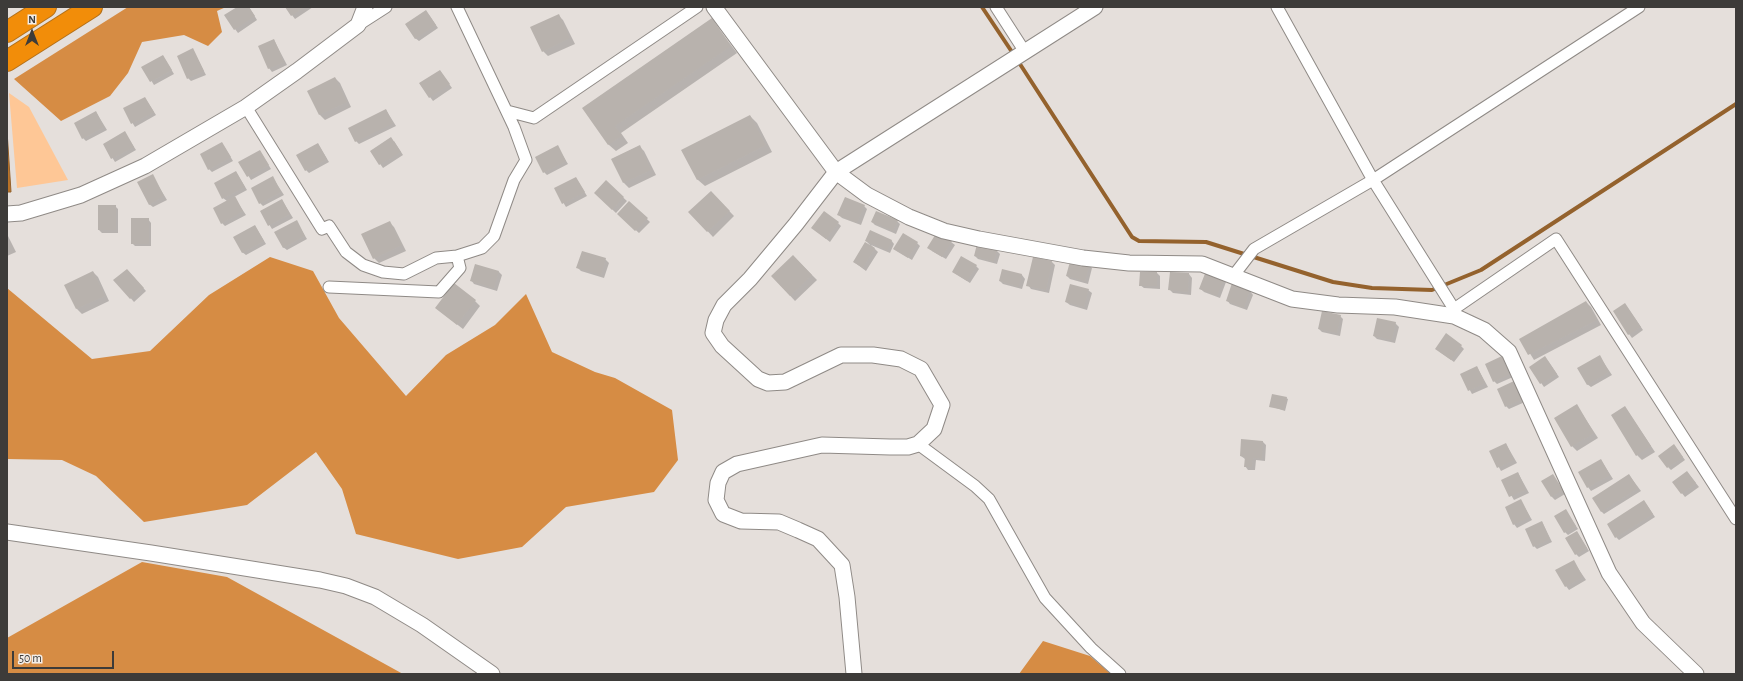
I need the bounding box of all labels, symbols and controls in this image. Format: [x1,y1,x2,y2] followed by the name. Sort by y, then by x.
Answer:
[12,12,52,52] north arrow
[28,14,36,25] text: N
[14,643,116,669] scale bar
[19,652,42,664] text: 50 m

